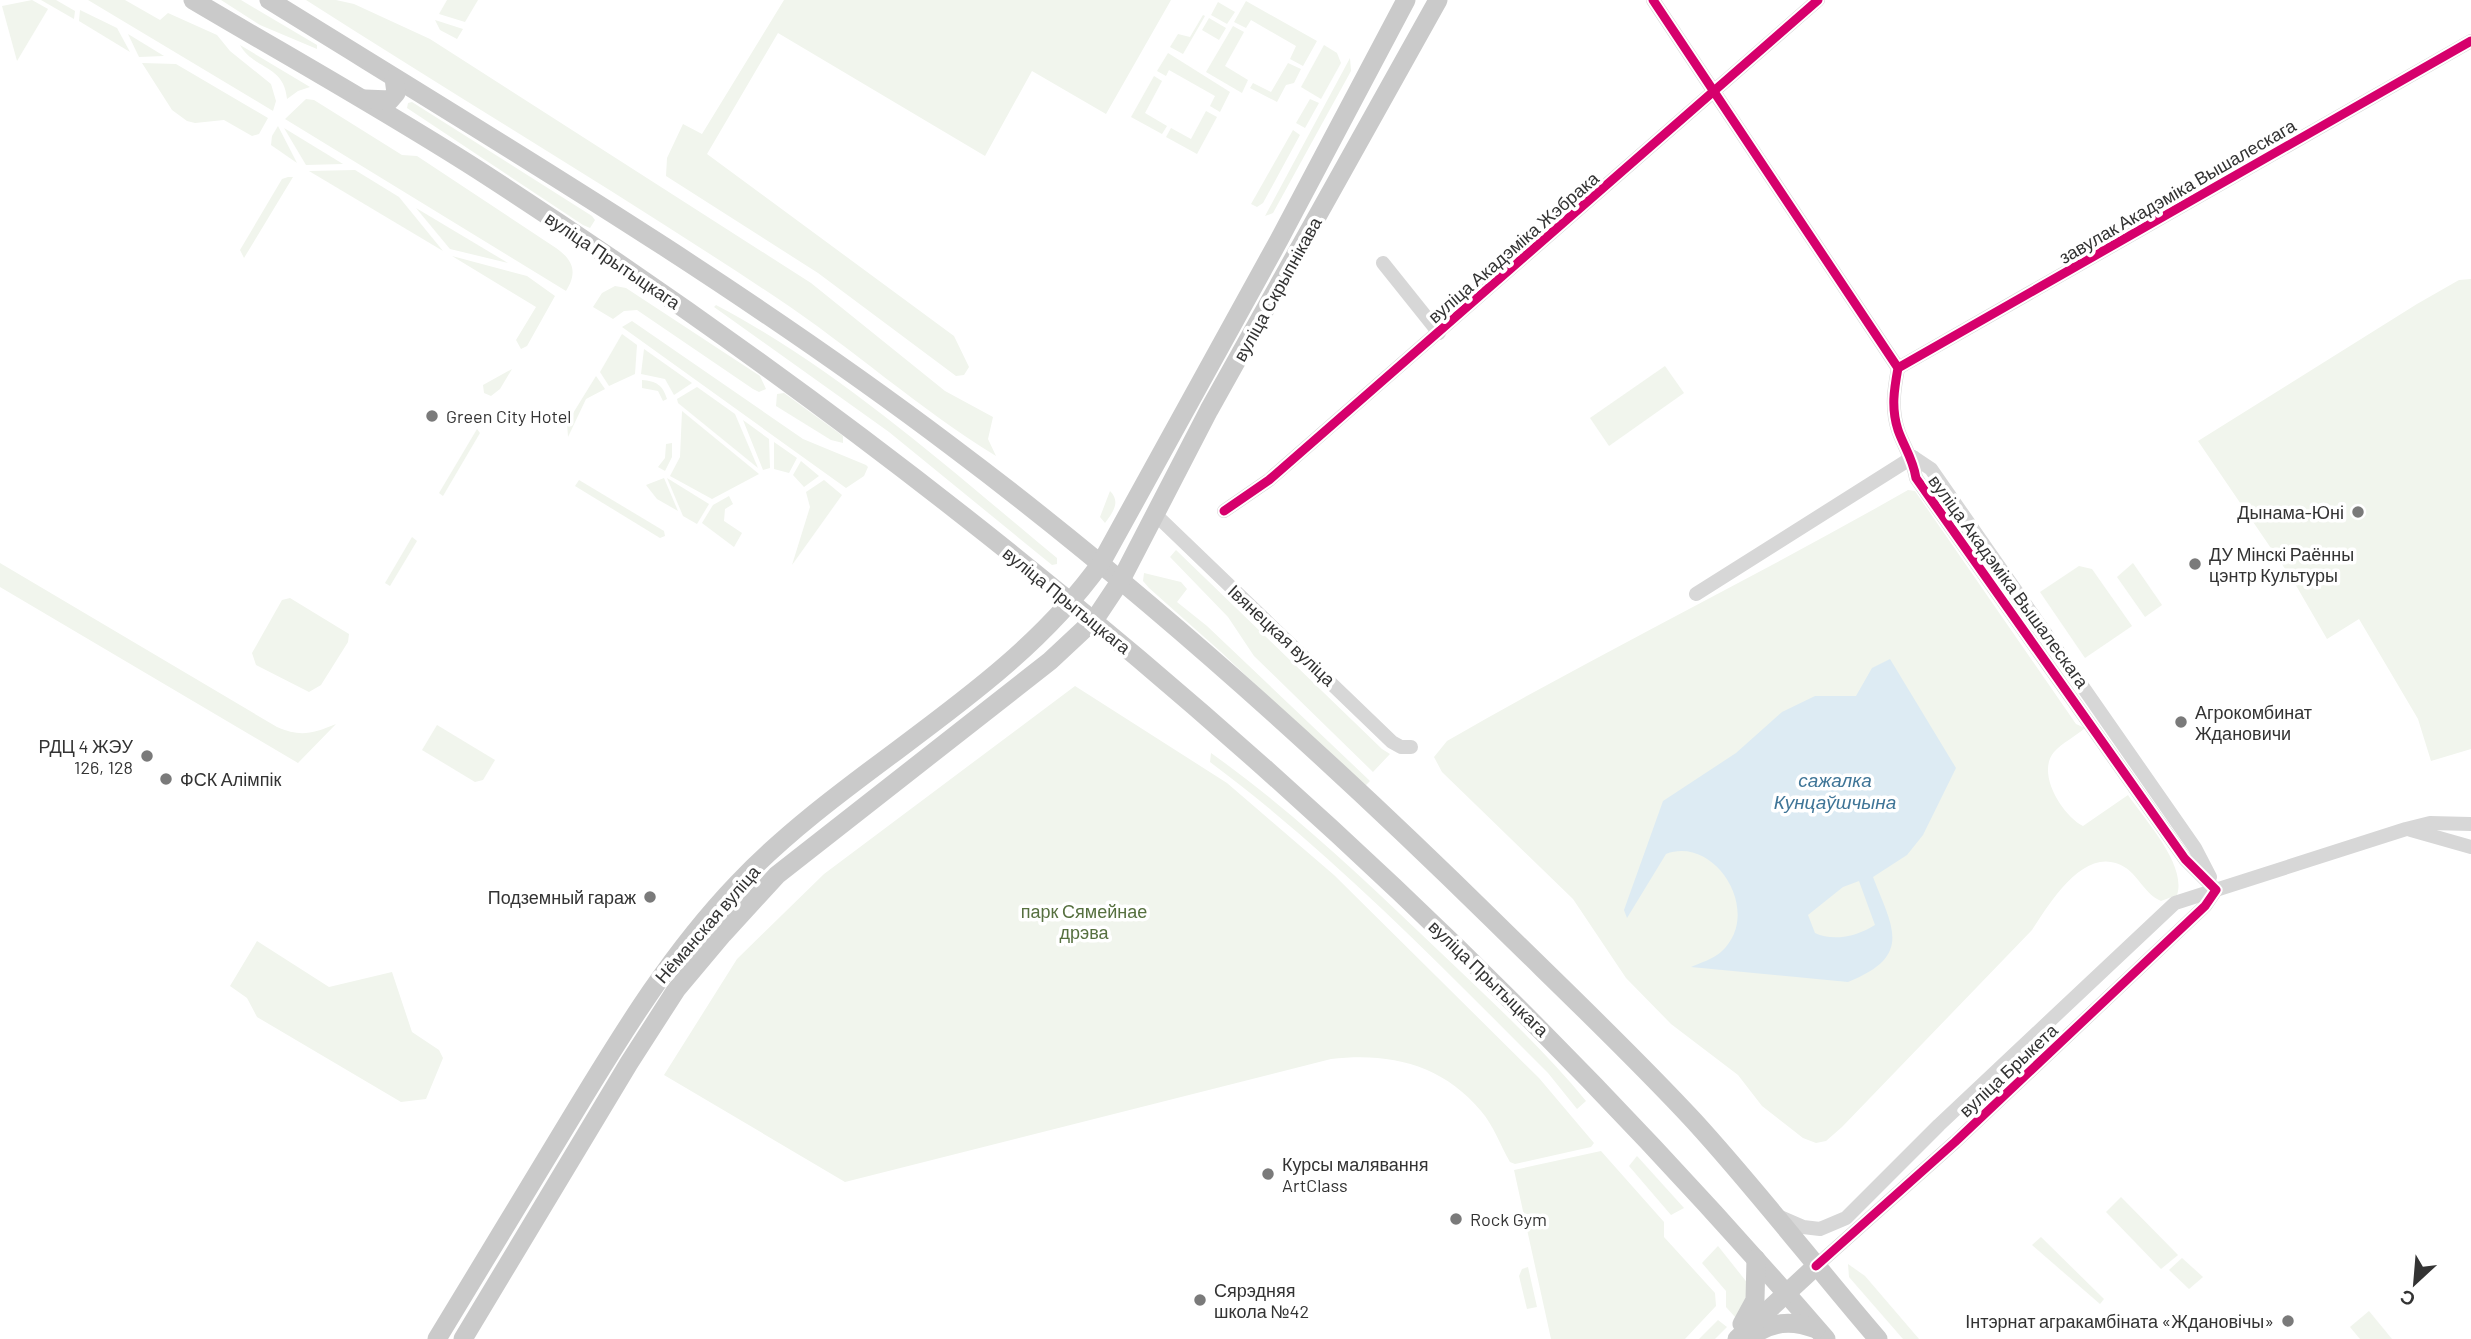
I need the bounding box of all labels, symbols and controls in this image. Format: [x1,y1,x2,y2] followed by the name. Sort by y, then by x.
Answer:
[2055,114,2300,268] street label: завулак Акадэміка Вышалескага
[1423,166,1604,327] street label: вуліца Акадэміка Жэбрака
[541,207,685,314] street label: вуліца Прытыцкага
[1228,212,1326,365] street label: вуліца Скрыпнікава
[446,405,571,427] place label: Green City Hotel
[424,408,440,424] marker: Green City Hotel
[1924,470,2094,693] street label: вуліца Акадэміка Вышалескага
[2237,501,2344,523] place label: Дынама-Юні
[2350,504,2366,520] marker: Дынама-Юні
[999,542,1136,659] street label: вуліца Прытыцкага
[2209,543,2354,586] place label: ДУ Мінскі Раённы цэнтр Культуры
[2187,556,2203,572] marker: ДУ Мінскі Раённы цэнтр Культуры
[1224,580,1341,691] street label: Івянецкая вуліца
[2195,701,2312,744] place label: Агрокомбинат Ждановичи
[2173,714,2189,730] marker: Агрокомбинат Ждановичи
[39,735,134,778] place label: РДЦ 4 ЖЭУ 126, 128
[139,748,155,764] marker: РДЦ 4 ЖЭУ 126, 128
[180,768,281,790] place label: ФСК Алімпік
[1774,768,1896,813] water label: сажалка Кунцаўшчына
[158,771,174,787] marker: ФСК Алімпік
[650,860,765,987] street label: Нёманская вуліца
[488,886,636,908] place label: Подземный гараж
[642,889,658,905] marker: Подземный гараж
[1021,900,1147,943] park label: парк Сямейнае дрэва
[1425,915,1554,1041] street label: вуліца Прытыцкага
[1954,1018,2062,1121] street label: вуліца Брыкета
[1282,1153,1428,1196] place label: Курсы малявання ArtClass
[1260,1166,1276,1182] marker: Курсы малявання ArtClass
[1470,1208,1547,1230] place label: Rock Gym
[1448,1211,1464,1227] marker: Rock Gym
[2380,1248,2450,1318] north arrow
[1214,1279,1309,1322] place label: Сярэдняя школа №42
[2396,1285,2419,1312] text: С
[1192,1292,1208,1308] marker: Сярэдняя школа №42
[1965,1310,2274,1332] place label: Інтэрнат агракамбіната «Ждановічы»
[2280,1313,2296,1329] marker: Інтэрнат агракамбіната «Ждановічы»

